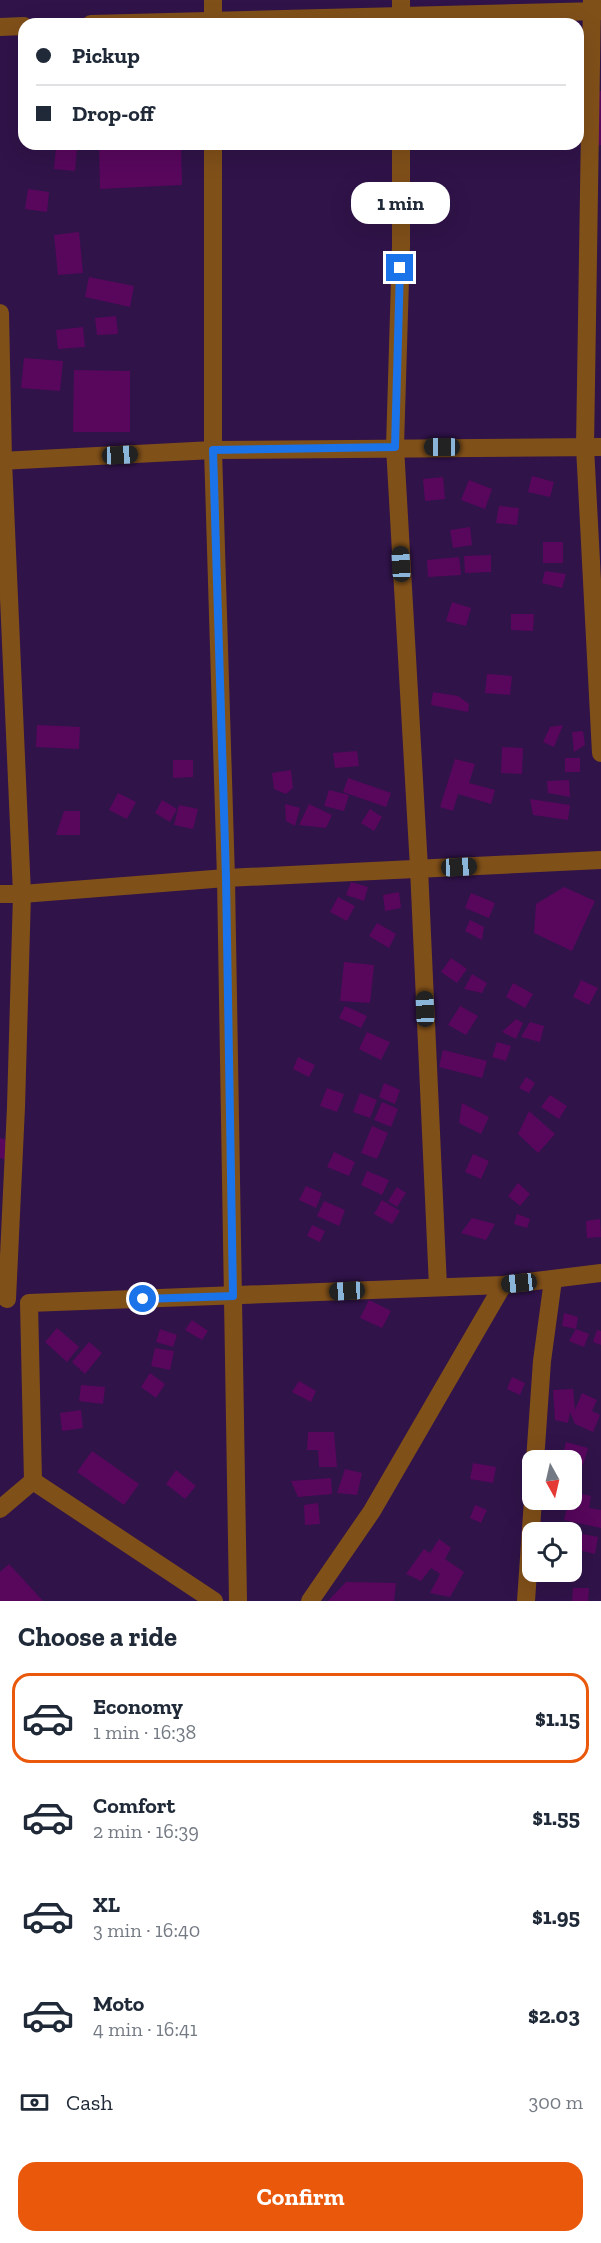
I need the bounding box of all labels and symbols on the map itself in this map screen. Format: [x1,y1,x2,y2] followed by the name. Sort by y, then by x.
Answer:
[350,181,450,223] callout: 1 min
[386,254,413,281] route end
[424,438,460,456] car
[102,445,138,465] car
[391,546,411,582] car
[441,857,477,877] car
[415,991,435,1027] car
[500,1272,538,1294] car
[329,1281,365,1301] car
[129,1285,156,1312] route start
[522,1450,582,1510] north arrow

